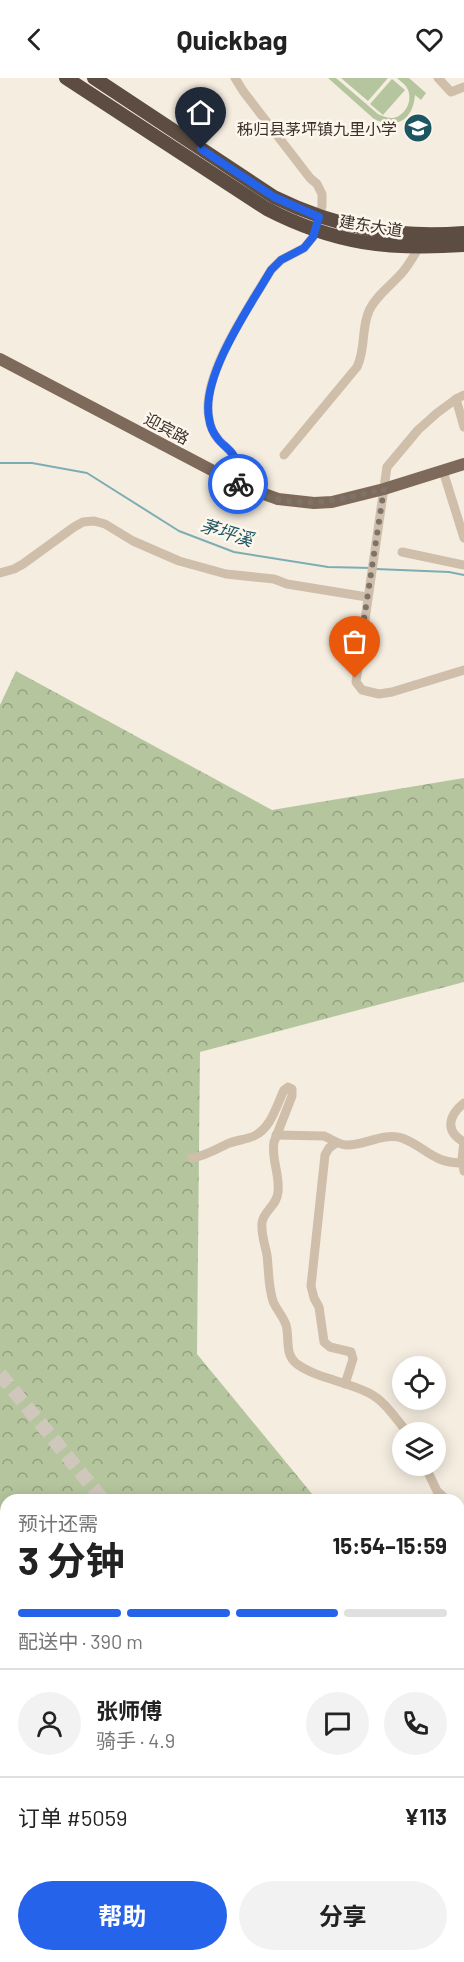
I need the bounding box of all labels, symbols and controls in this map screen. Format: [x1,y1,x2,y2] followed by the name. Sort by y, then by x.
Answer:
[18,23,51,56] icon: back
[176,23,288,55] text: Quickbag
[413,23,446,56] icon: heart
[175,87,226,149] pin
[184,96,217,129] icon: home
[402,112,434,144] school or university icon: 秭归县茅坪镇九里小学
[237,119,397,138] place label: 秭归县茅坪镇九里小学
[338,211,404,239] street label: 建东大道
[141,408,193,448] street label: 迎宾路
[208,454,268,514] courier
[222,468,255,501] icon: bike
[198,514,258,551] water label: 茅坪溪
[329,616,380,678] pin
[338,625,371,658] icon: bag
[392,1356,446,1476] map controls
[392,1356,446,1410] button: locate
[392,1422,446,1476] button: layers
[18,1511,98,1535] text: 预计还需
[333,1532,447,1558] text: 15:54–15:59
[18,1536,125,1583] text: 3 分钟
[18,1629,143,1653] text: 配送中 · 390 m
[18,1692,81,1755] button: person
[306,1692,369,1755] button: chat
[384,1692,447,1755] button: phone
[96,1697,162,1723] text: 张师傅
[96,1728,175,1752] text: 骑手 · 4.9
[404,1803,447,1829] text: ¥113
[18,1804,127,1830] text: 订单 #5059
[18,1881,227,1950] button: 帮助
[239,1881,447,1950] button: 分享

